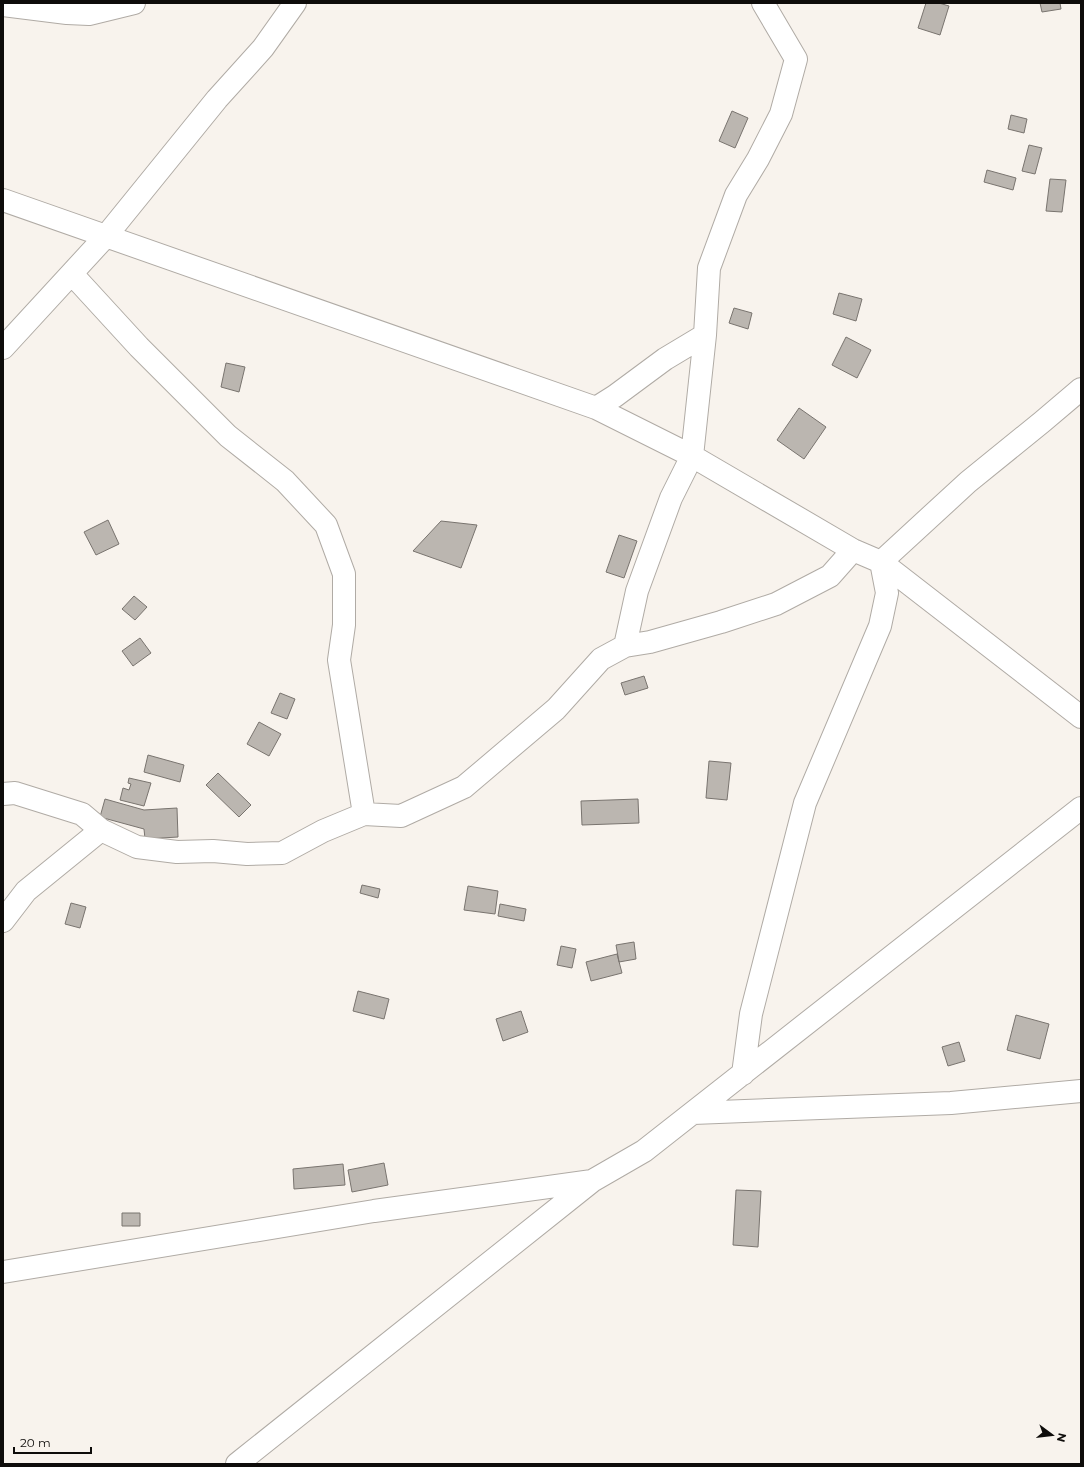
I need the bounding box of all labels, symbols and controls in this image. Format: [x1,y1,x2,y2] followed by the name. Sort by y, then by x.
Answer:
[1032,1415,1072,1455] north arrow
[14,1429,91,1455] scale bar
[1054,1431,1070,1444] text: N
[20,1435,51,1450] text: 20 m

